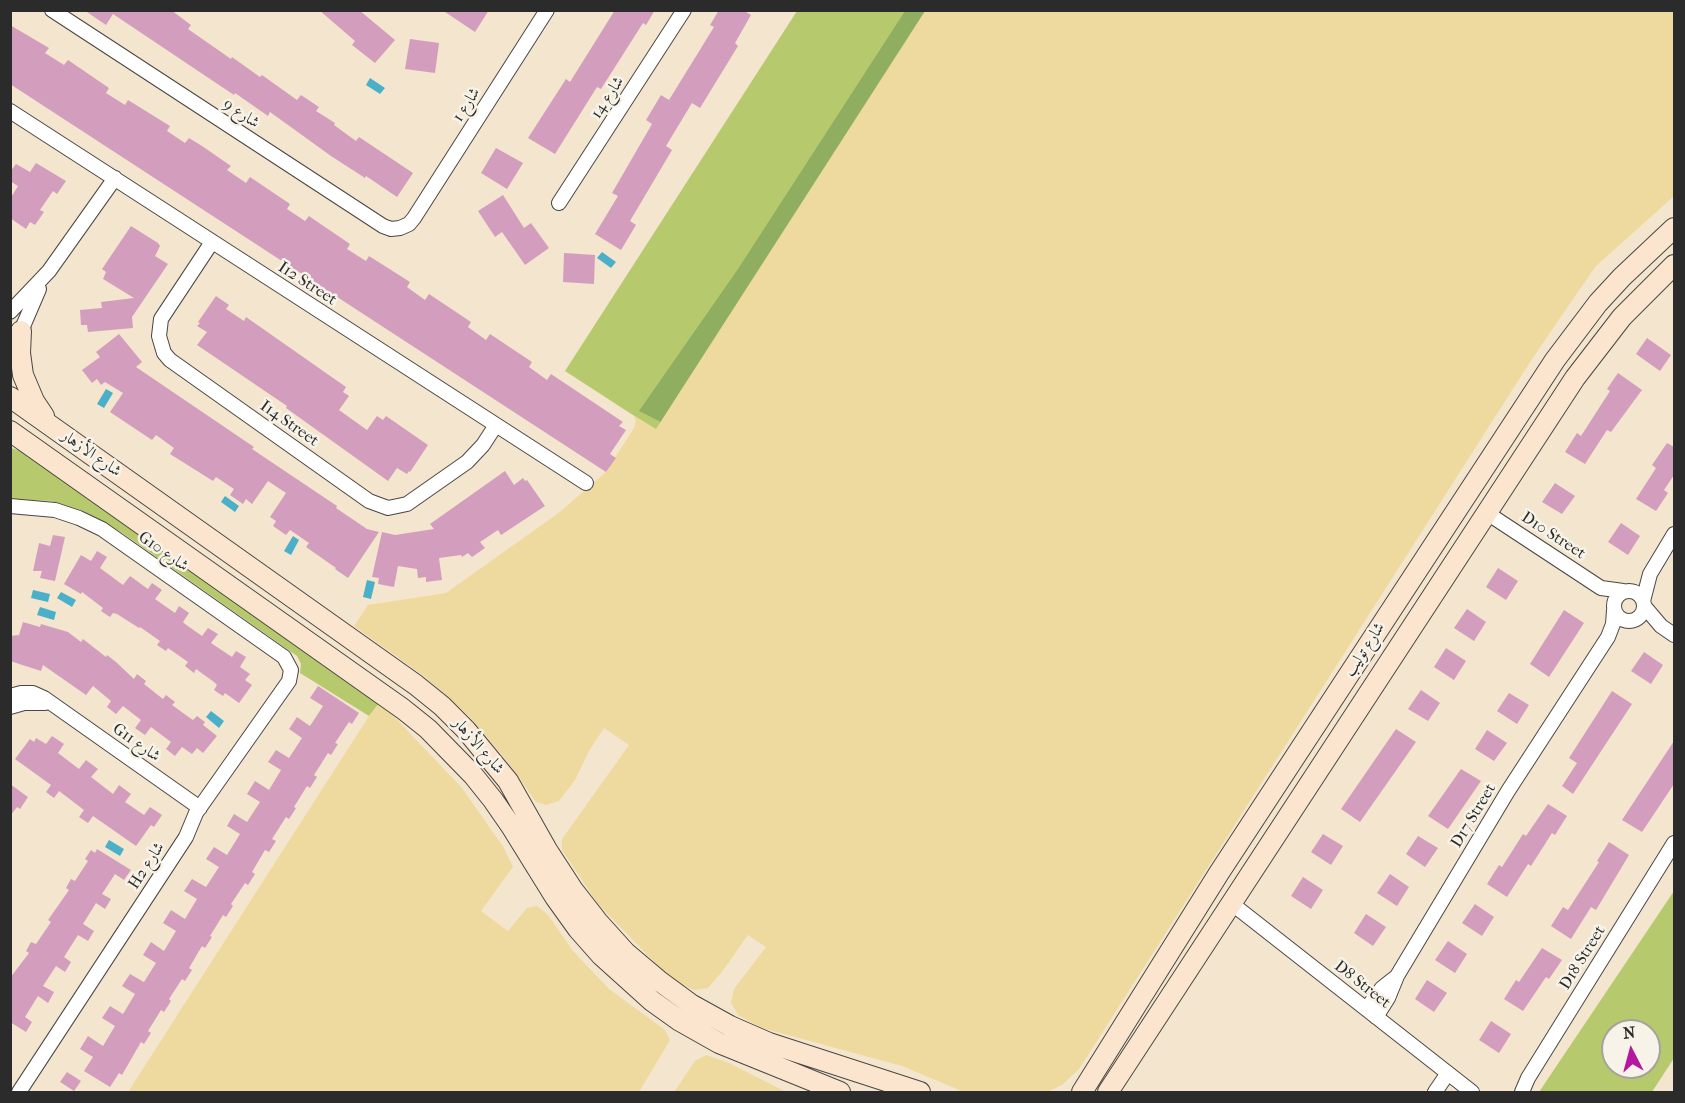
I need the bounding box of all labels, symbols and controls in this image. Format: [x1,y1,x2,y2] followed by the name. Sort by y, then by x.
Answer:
[587,73,629,123] street label: شارع 14
[449,84,485,126] street label: شارع 1
[219,95,263,133] street label: شارع 9
[274,258,340,310] street label: I12 Street
[256,397,322,451] street label: I14 Street
[57,426,125,482] street label: شارع الأزهار
[1517,508,1589,564] street label: D10 Street
[134,528,192,576] street label: G10 شارع
[1340,619,1390,681] street label: شارع توليب
[448,714,508,778] street label: شارع الأزهار
[108,720,164,766] street label: G11 شارع
[1447,780,1501,852] street label: D17 Street
[125,839,169,893] street label: H2 شارع
[1556,923,1610,993] street label: D18 Street
[1330,957,1394,1013] street label: D8 Street
[1601,1019,1661,1079] north arrow
[1622,1023,1636,1043] text: N

